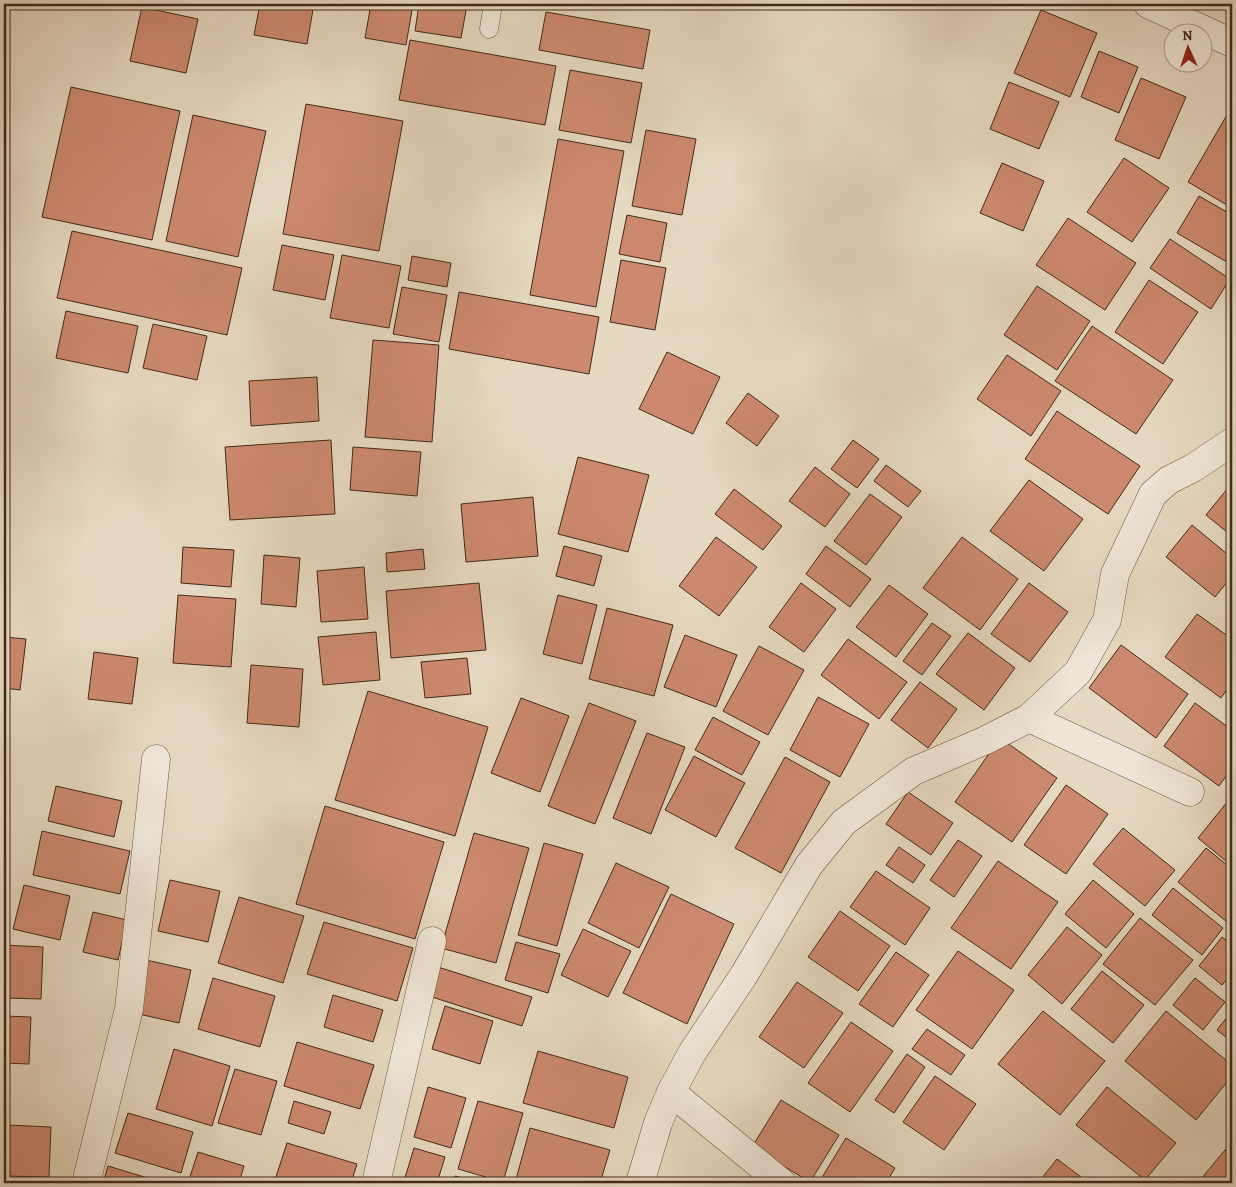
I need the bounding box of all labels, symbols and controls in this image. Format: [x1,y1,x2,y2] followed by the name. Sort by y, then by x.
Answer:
[1164,22,1214,72] north arrow
[1182,26,1193,45] text: N

